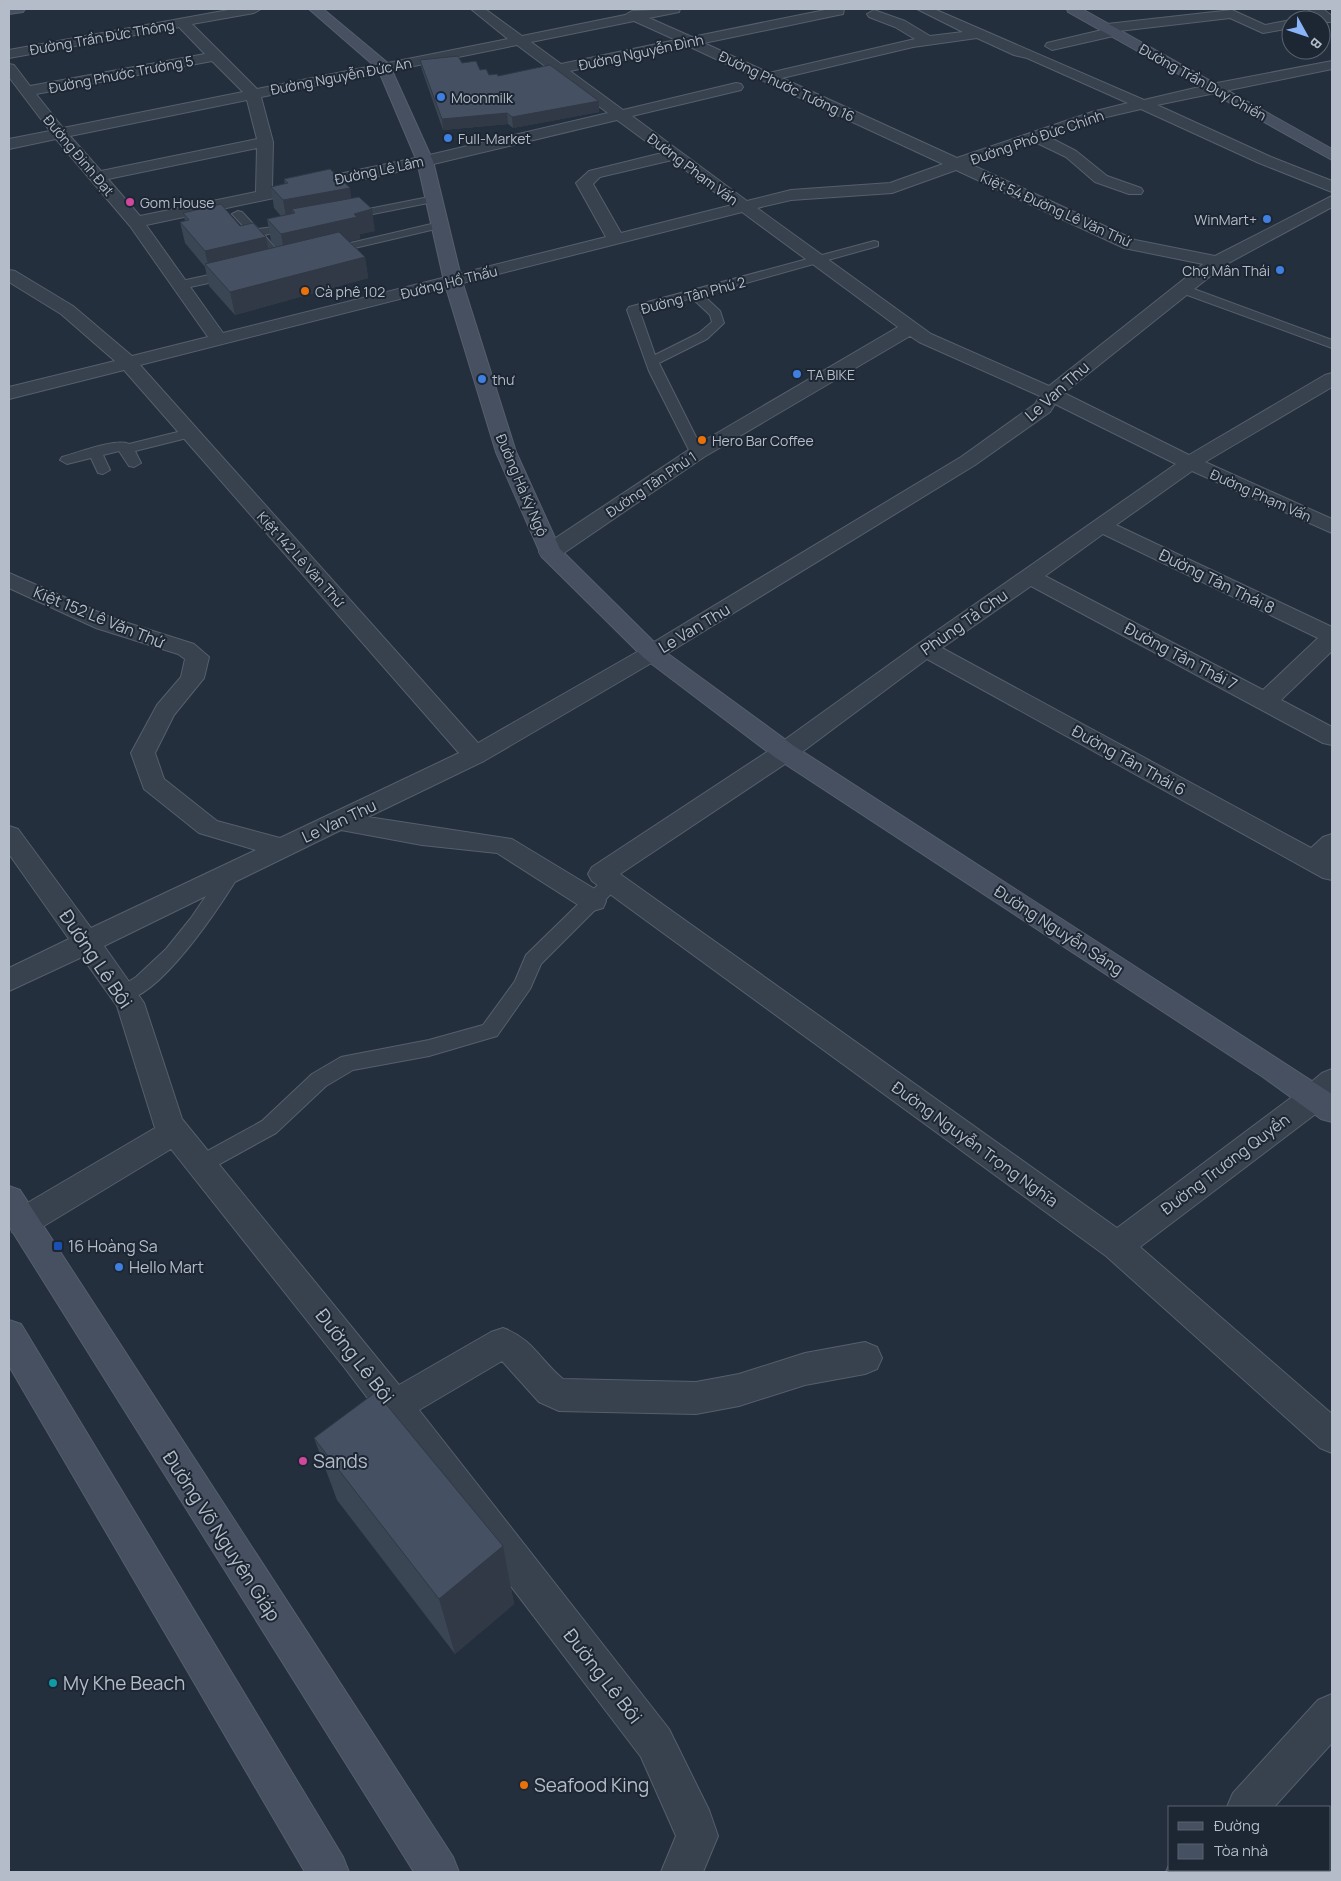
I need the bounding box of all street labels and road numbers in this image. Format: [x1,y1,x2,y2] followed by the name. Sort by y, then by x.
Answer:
[28,15,176,59] street label: Đường Trần Đức Thông
[577,29,705,75] street label: Đường Nguyễn Đình
[1136,39,1270,125] street label: Đường Trần Duy Chiến
[716,46,858,126] street label: Đường Phước Tường 16
[47,51,195,97] street label: Đường Phước Trường 5
[269,53,413,99] street label: Đường Nguyễn Đức An
[968,105,1106,169] street label: Đường Phó Đức Chính
[39,110,119,200] street label: Đường Đinh Đạt
[644,129,742,209] street label: Đường Phạm Vấn
[333,151,425,189] street label: Đường Lê Lâm
[978,167,1135,251] street label: Kiệt 54 Đường Lê Văn Thứ
[399,261,499,303] street label: Đường Hồ Thấu
[639,272,747,318] street label: Đường Tân Phú 2
[1020,356,1094,426] street label: Le Van Thu
[492,431,552,539] street label: Đường Hà Kỳ Ngộ
[602,447,700,521] street label: Đường Tân Phú 1
[1207,464,1315,526] street label: Đường Phạm Vấn
[253,507,349,611] street label: Kiệt 142 Lê Văn Thứ
[1155,543,1279,619] street label: Đường Tân Thái 8
[30,581,168,653] street label: Kiệt 152 Lê Văn Thứ
[916,584,1012,660] street label: Phùng Tả Chu
[654,598,734,658] street label: Le Van Thu
[1121,617,1241,695] street label: Đường Tân Thái 7
[1068,720,1190,800] street label: Đường Tân Thái 6
[298,794,380,848] street label: Le Van Thu
[990,880,1128,980] street label: Đường Nguyễn Sáng
[53,905,139,1013] street label: Đường Lê Bôi
[887,1076,1063,1212] street label: Đường Nguyễn Trọng Nghĩa
[1156,1108,1294,1220] street label: Đường Trương Quyền
[310,1303,400,1409] street label: Đường Lê Bôi
[157,1446,287,1626] street label: Đường Võ Nguyên Giáp
[558,1623,648,1729] street label: Đường Lê Bôi

